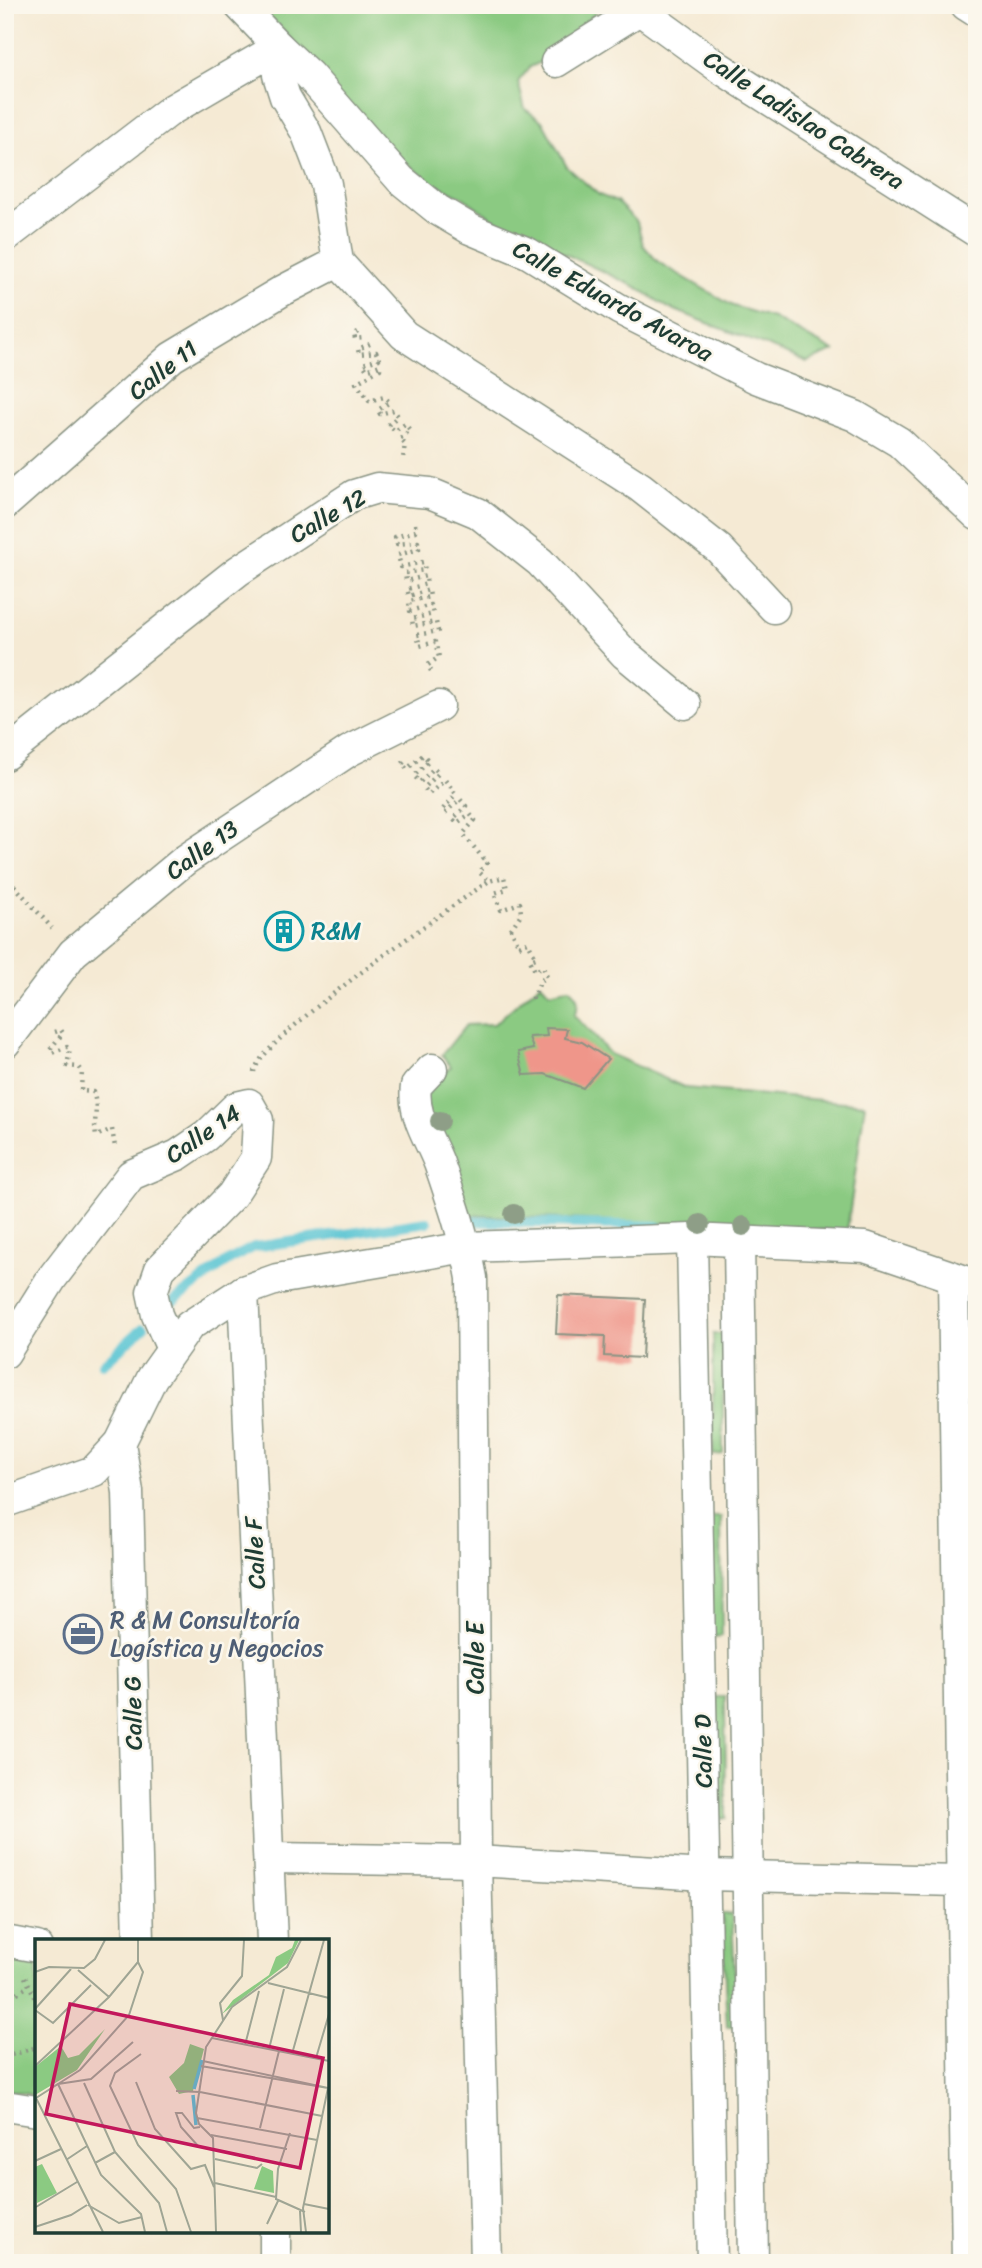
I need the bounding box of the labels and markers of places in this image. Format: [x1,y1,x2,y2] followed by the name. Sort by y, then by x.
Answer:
[263,910,305,952] building icon: R&M
[311,910,362,952] place label: R&M
[110,1599,323,1669] place label: R & M Consultoría Logística y Negocios
[62,1613,104,1655] office icon: R & M Consultoría Logística y Negocios

